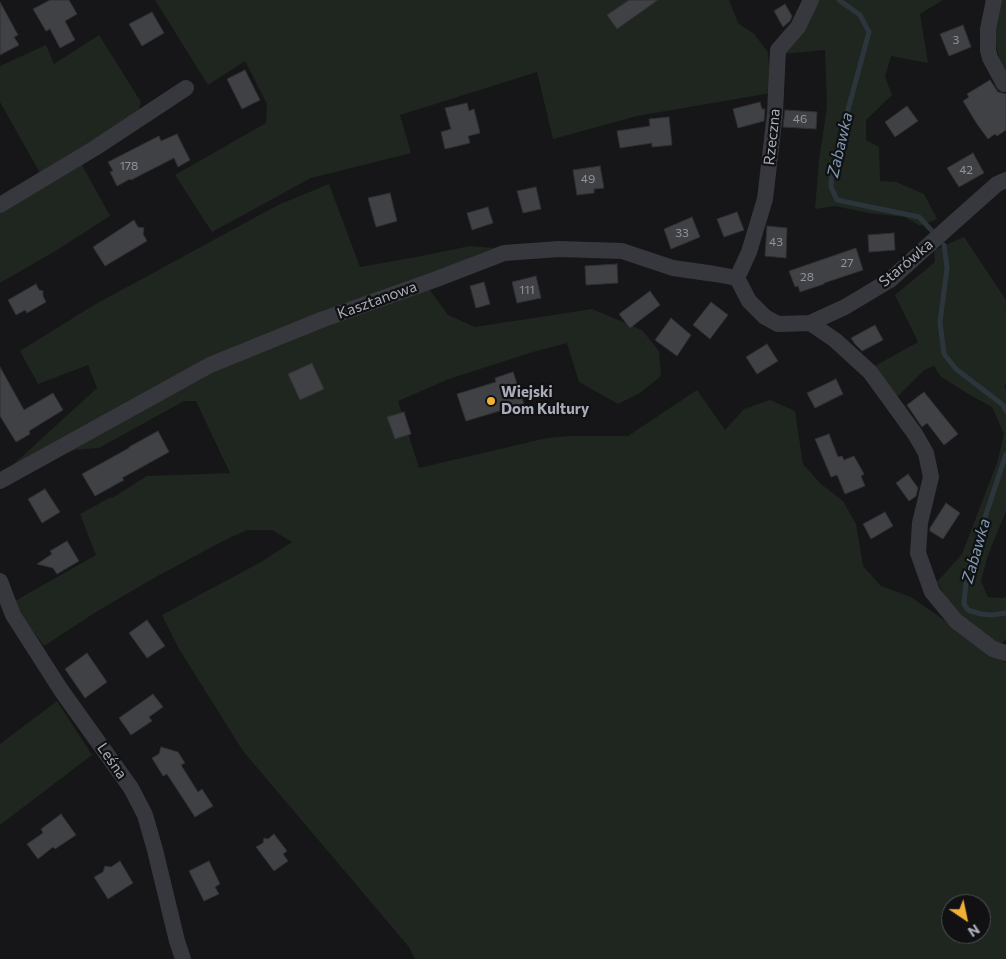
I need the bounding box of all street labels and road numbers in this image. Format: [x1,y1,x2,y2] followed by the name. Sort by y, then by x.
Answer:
[760,108,784,166] street label: Rzeczna
[875,235,937,291] street label: Starówka
[335,277,419,323] street label: Kasztanowa
[93,740,131,782] street label: Leśna

